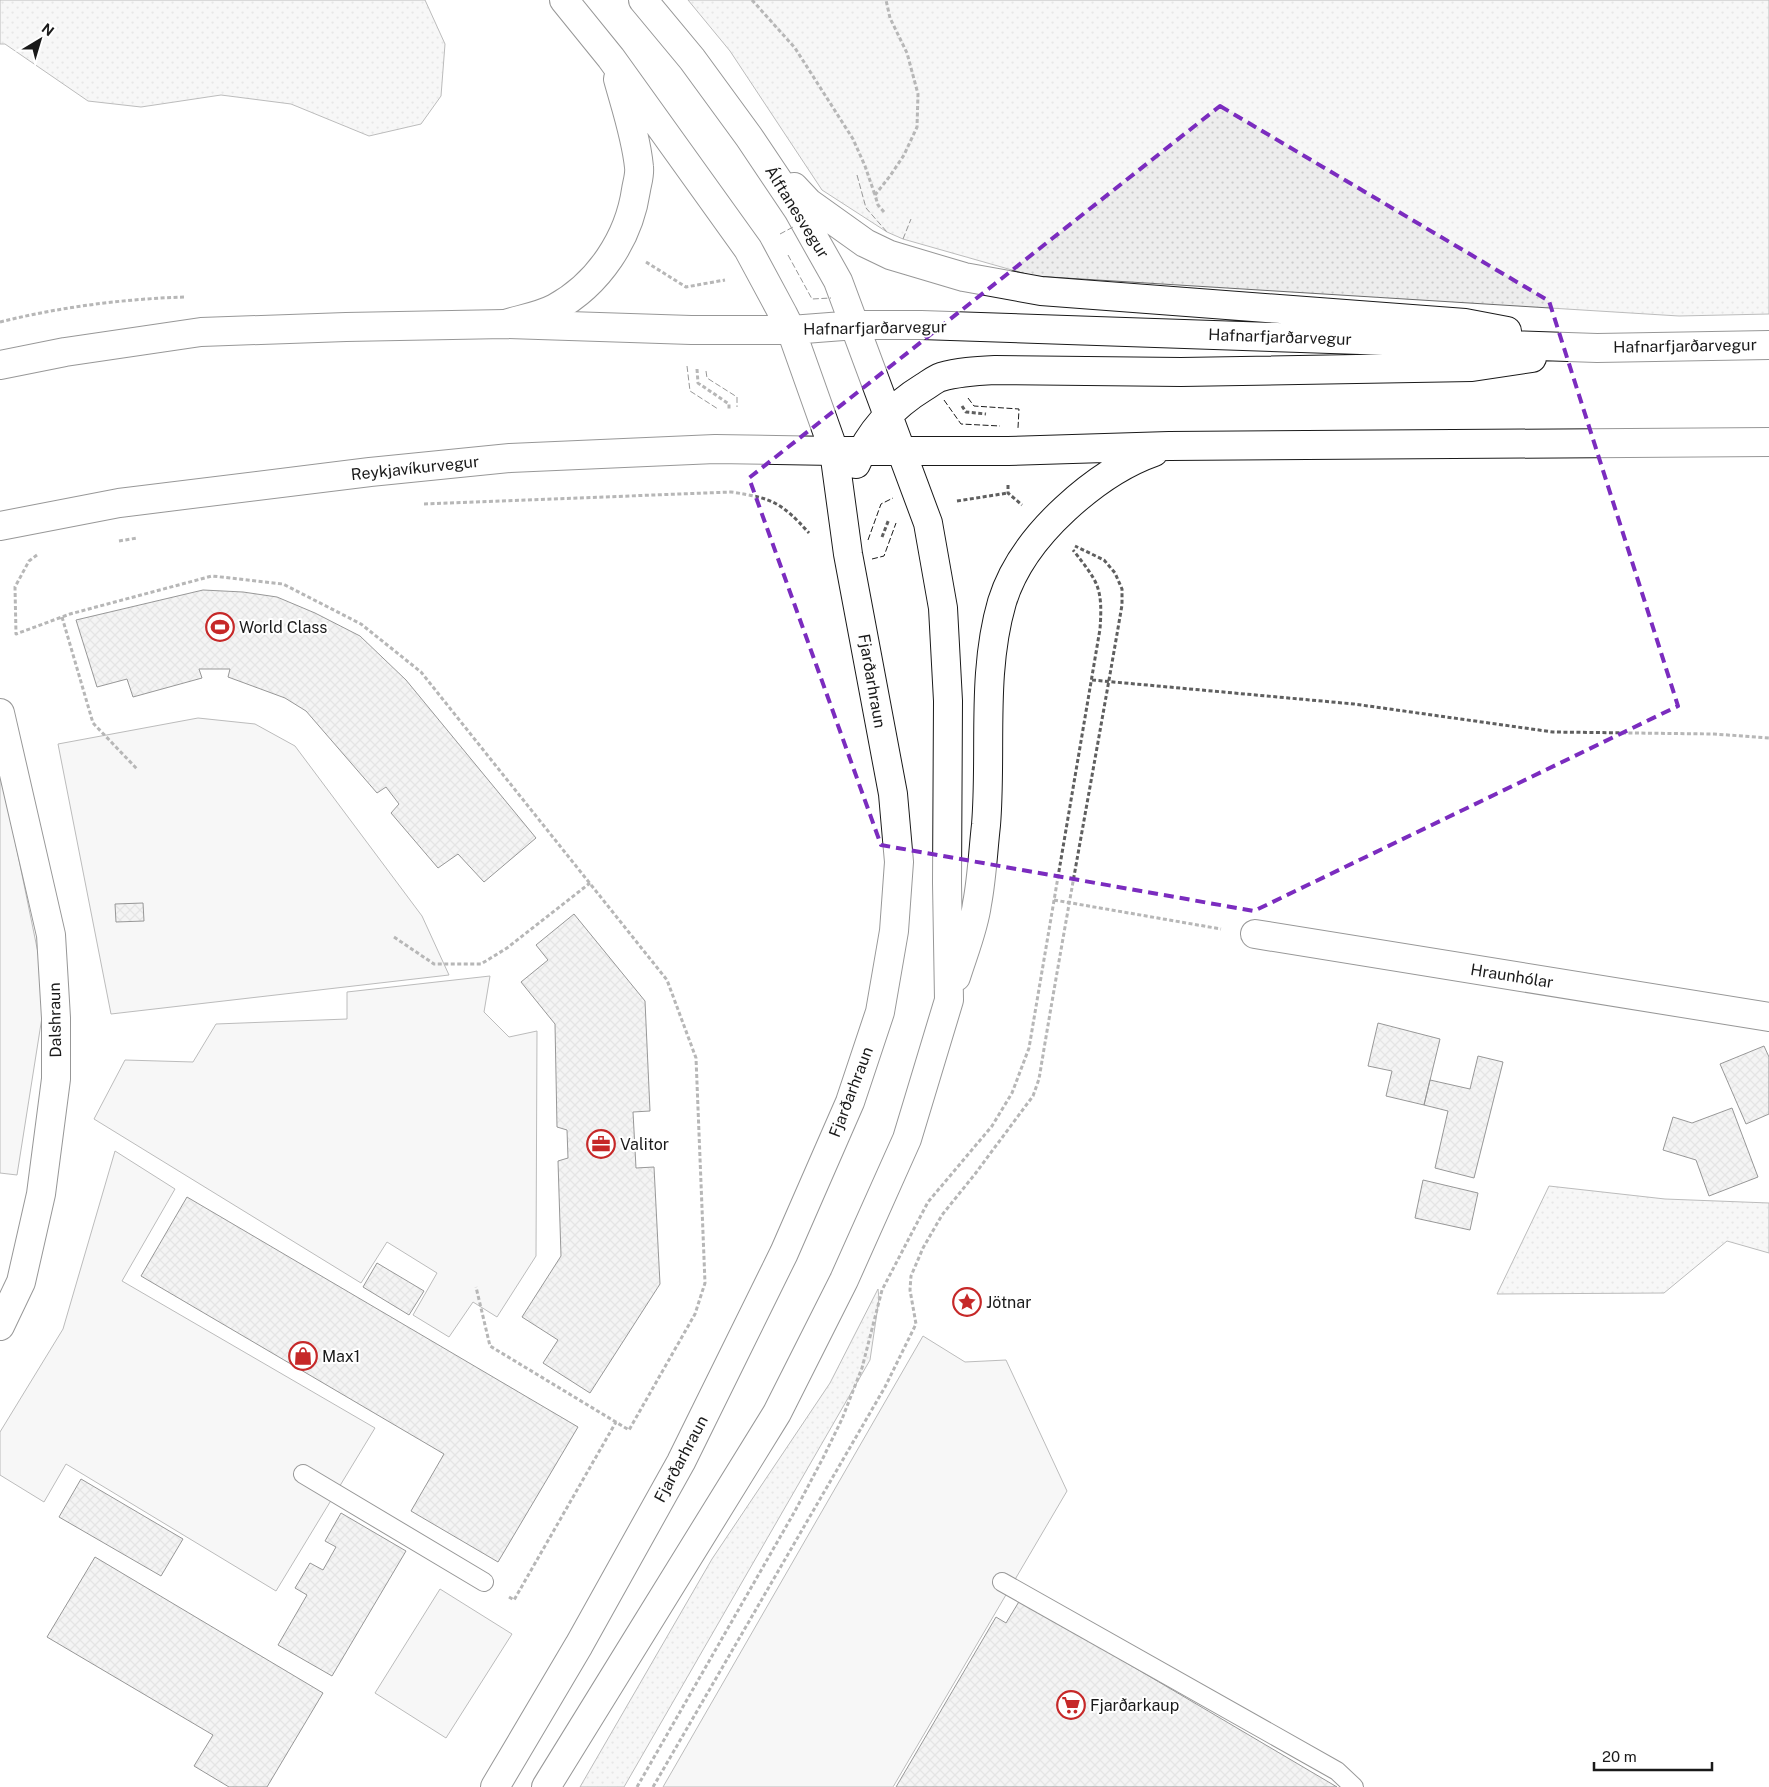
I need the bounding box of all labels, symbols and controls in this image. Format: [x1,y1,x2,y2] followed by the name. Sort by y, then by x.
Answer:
[15,15,65,65] north arrow
[39,20,57,39] text: N
[761,162,834,262] street label: Álftanesvegur
[803,317,947,339] street label: Hafnarfjarðarvegur
[1208,325,1352,349] street label: Hafnarfjarðarvegur
[1613,335,1757,357] street label: Hafnarfjarðarvegur
[350,452,480,484] street label: Reykjavíkurvegur
[205,612,235,642] sports icon: World Class
[239,618,327,637] place label: World Class
[854,632,890,730] street label: Fjarðarhraun
[1469,960,1555,992] street label: Hraunhólar
[45,982,65,1058] street label: Dalshraun
[825,1044,877,1140] street label: Fjarðarhraun
[586,1129,616,1159] office icon: Valitor
[620,1135,669,1154] place label: Valitor
[952,1287,982,1317] place icon: Jötnar
[986,1293,1031,1312] place label: Jötnar
[288,1341,318,1371] shop icon: Max1
[322,1347,360,1366] place label: Max1
[650,1412,712,1506] street label: Fjarðarhraun
[1056,1690,1086,1720] supermarket icon: Fjarðarkaup
[1090,1696,1179,1715] place label: Fjarðarkaup
[1594,1740,1712,1772] scale bar
[1602,1748,1637,1765] text: 20 m

